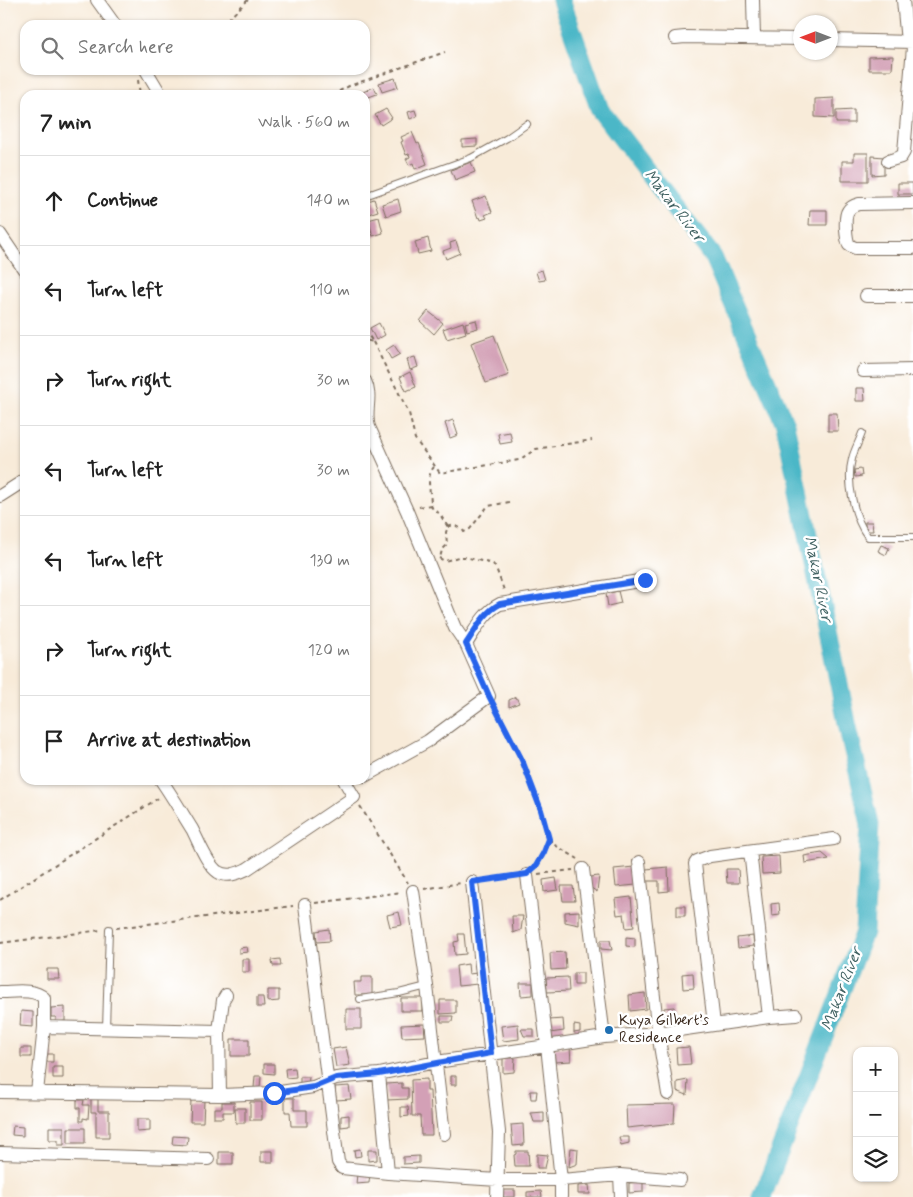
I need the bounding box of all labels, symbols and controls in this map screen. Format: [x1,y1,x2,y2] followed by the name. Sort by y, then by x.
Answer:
[793,15,838,60] north arrow
[20,20,370,75] search box
[38,34,66,62] icon: search
[78,35,174,60] text: Search here
[40,109,92,137] text: 7 min
[258,112,350,133] text: Walk · 560 m
[639,165,711,249] water label: Makar River
[40,187,68,215] icon: ahead
[87,188,158,213] text: Continue
[306,190,350,211] text: 140 m
[40,277,68,305] icon: left
[87,278,163,303] text: Turn left
[309,280,350,301] text: 110 m
[40,367,68,395] icon: right
[87,368,171,393] text: Turn right
[317,370,350,391] text: 30 m
[40,457,68,485] icon: left
[87,458,163,483] text: Turn left
[317,460,350,481] text: 30 m
[799,534,838,626] water label: Makar River
[40,547,68,575] icon: left
[87,548,163,573] text: Turn left
[309,550,350,571] text: 130 m
[634,569,657,592] route end
[40,637,68,665] icon: right
[87,638,171,663] text: Turn right
[308,640,350,661] text: 120 m
[40,727,68,755] icon: arrive
[87,728,251,753] text: Arrive at destination
[817,942,868,1033] water label: Makar River
[619,1011,709,1048] place label: Kuya Gilbert’s Residence
[603,1024,615,1036] marker: Kuya Gilbert’s Residence
[853,1047,898,1182] map controls
[853,1047,898,1092] button: +
[263,1082,286,1105] route start
[853,1092,898,1137] button: −
[853,1137,898,1182] button: layers

